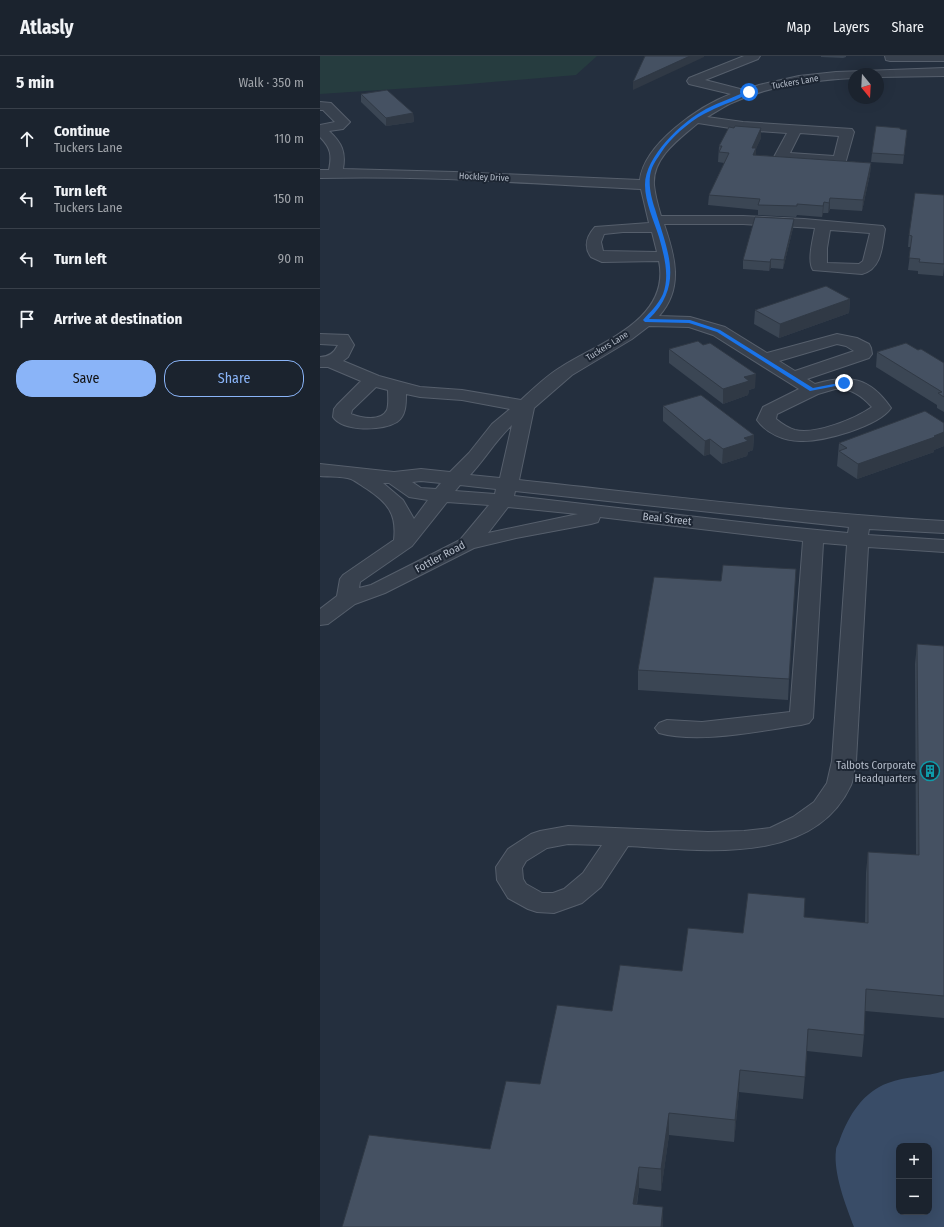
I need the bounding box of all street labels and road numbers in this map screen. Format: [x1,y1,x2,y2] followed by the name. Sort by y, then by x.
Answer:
[771,73,820,91] street label: Tuckers Lane
[459,171,510,183] street label: Hockley Drive
[584,329,630,363] street label: Tuckers Lane
[642,510,693,528] street label: Beal Street
[413,538,467,576] street label: Fottler Road

